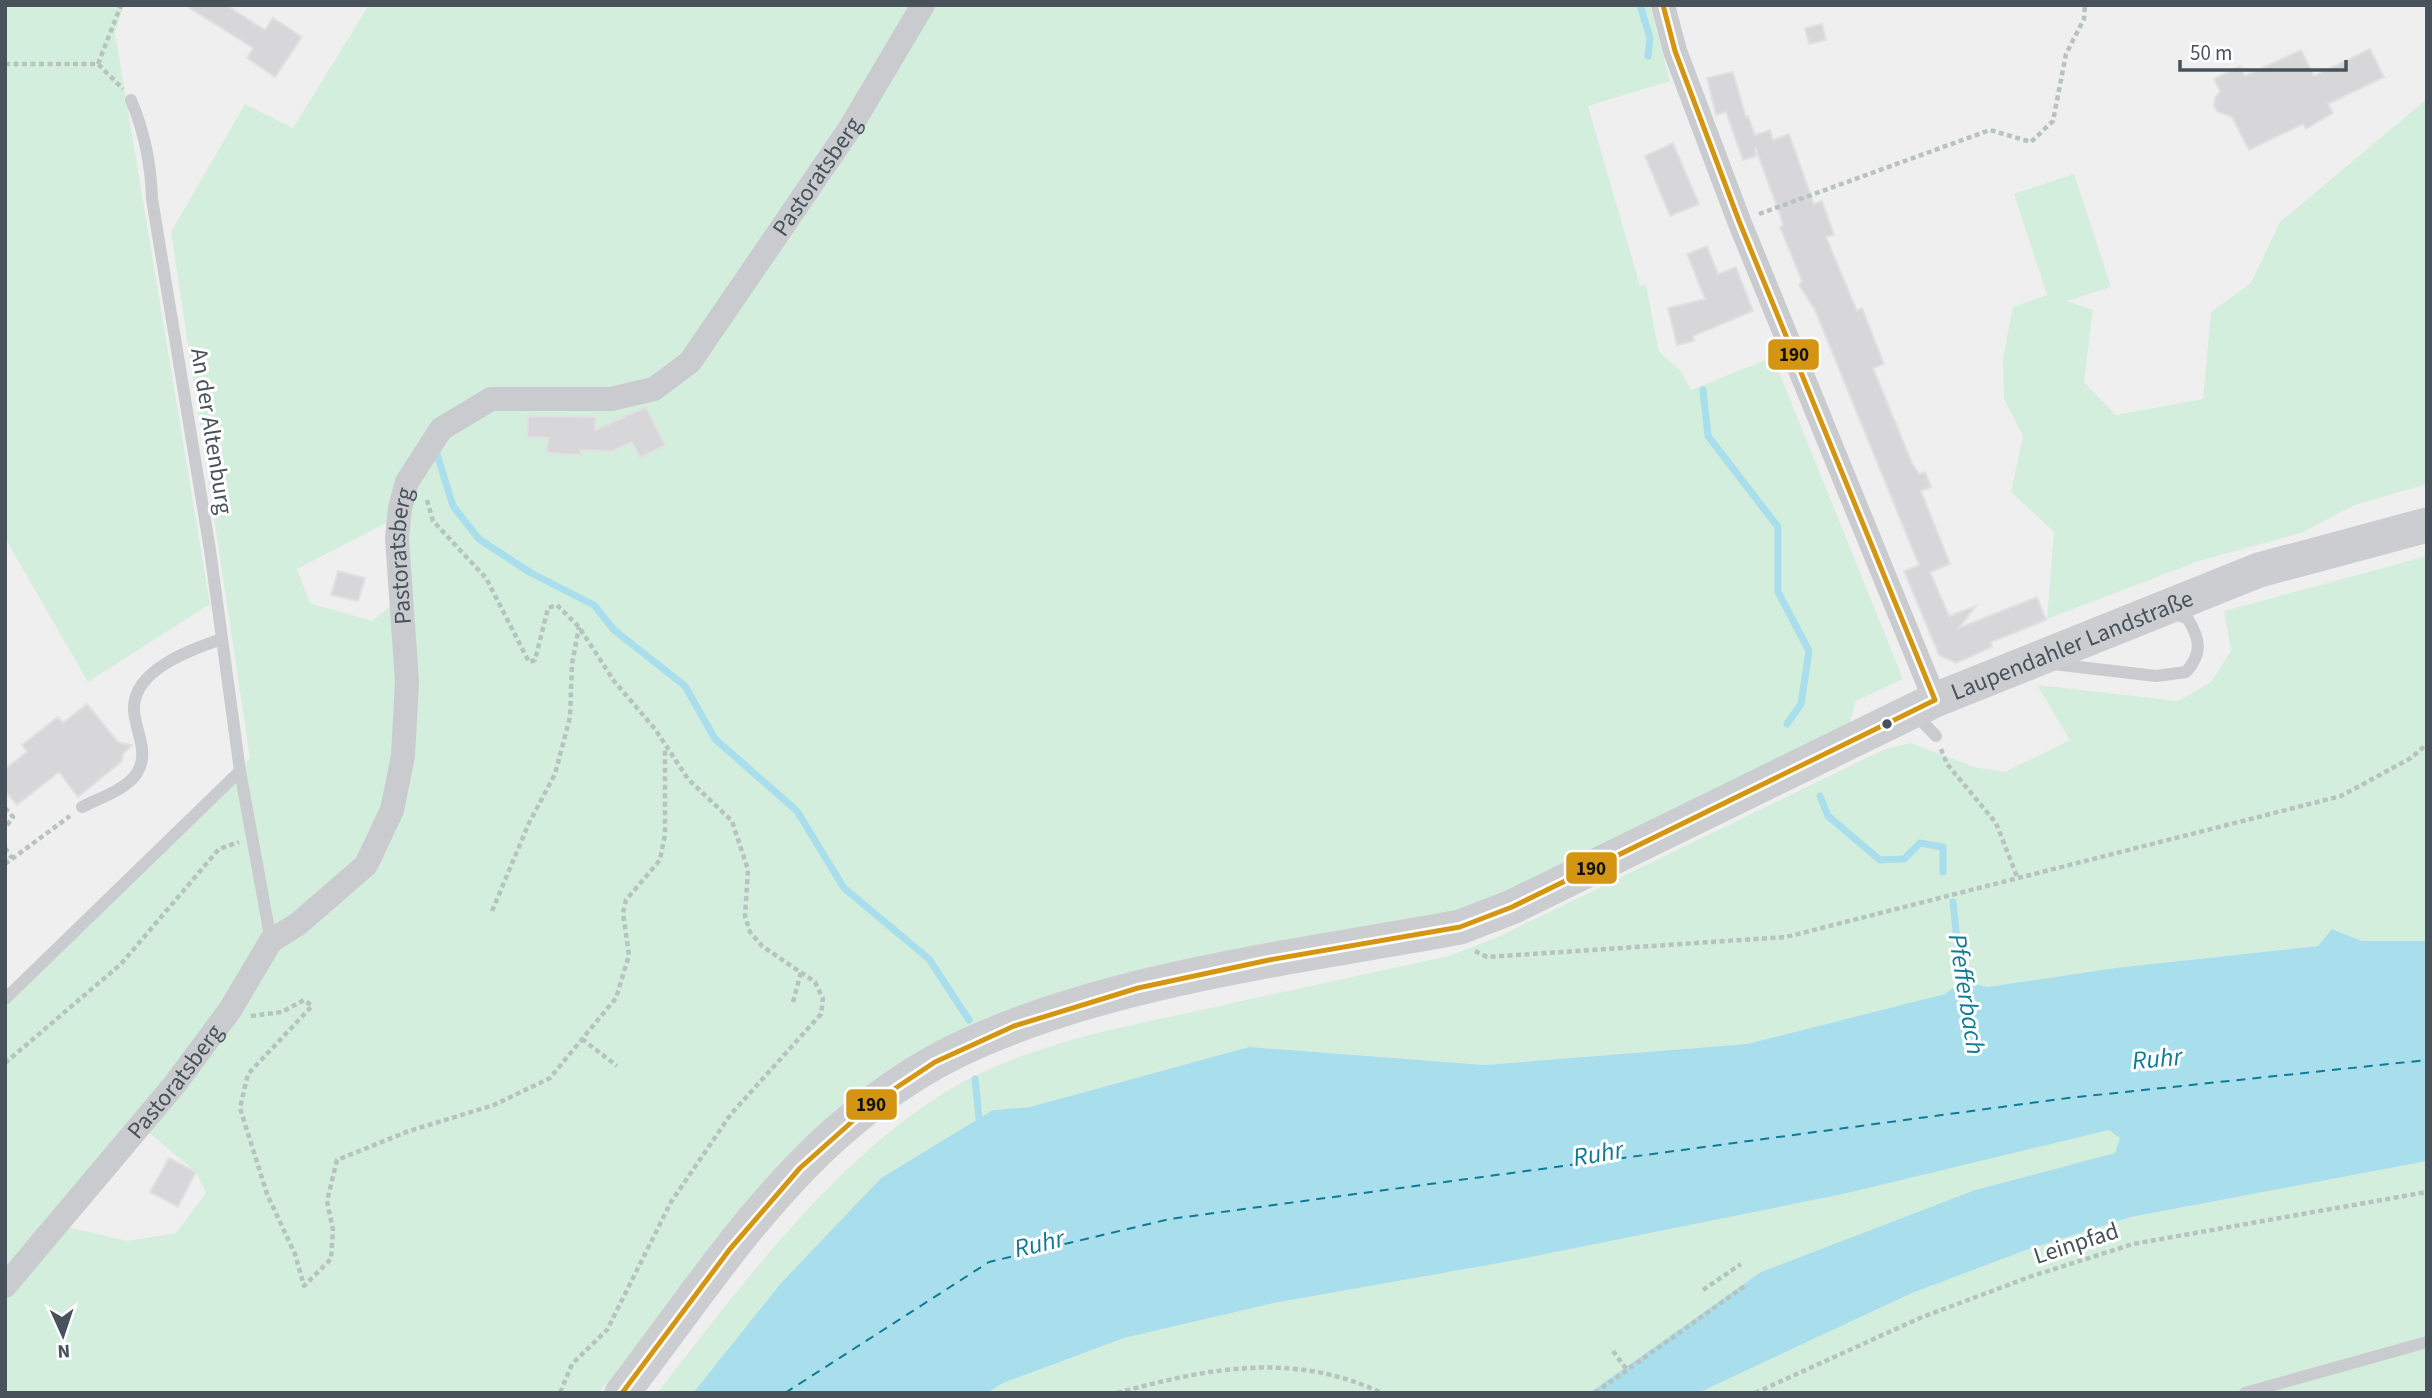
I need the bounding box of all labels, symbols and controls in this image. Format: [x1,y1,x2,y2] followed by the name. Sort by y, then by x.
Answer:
[2180,28,2346,72] scale bar
[2190,38,2232,68] text: 50 m
[764,111,871,244] street label: Pastoratsberg
[1767,338,1820,371] line badge: 190
[1779,342,1809,369] text: 190
[181,345,242,517] street label: An der Altenburg
[380,483,423,626] street label: Pastoratsberg
[1946,581,2199,710] street label: Laupendahler Landstraße
[1880,717,1894,731] unlabelled marker
[1565,851,1618,885] line badge: 190
[1576,856,1606,883] text: 190
[1939,931,1994,1057] water label: Pfefferbach
[119,1017,232,1147] street label: Pastoratsberg
[2130,1038,2185,1079] water label: Ruhr
[845,1088,898,1121] line badge: 190
[856,1092,886,1119] text: 190
[1570,1131,1627,1176] water label: Ruhr
[2029,1213,2123,1274] street label: Leinpfad
[1010,1220,1069,1267] water label: Ruhr
[28,1300,98,1370] north arrow
[57,1337,71,1364] text: N

